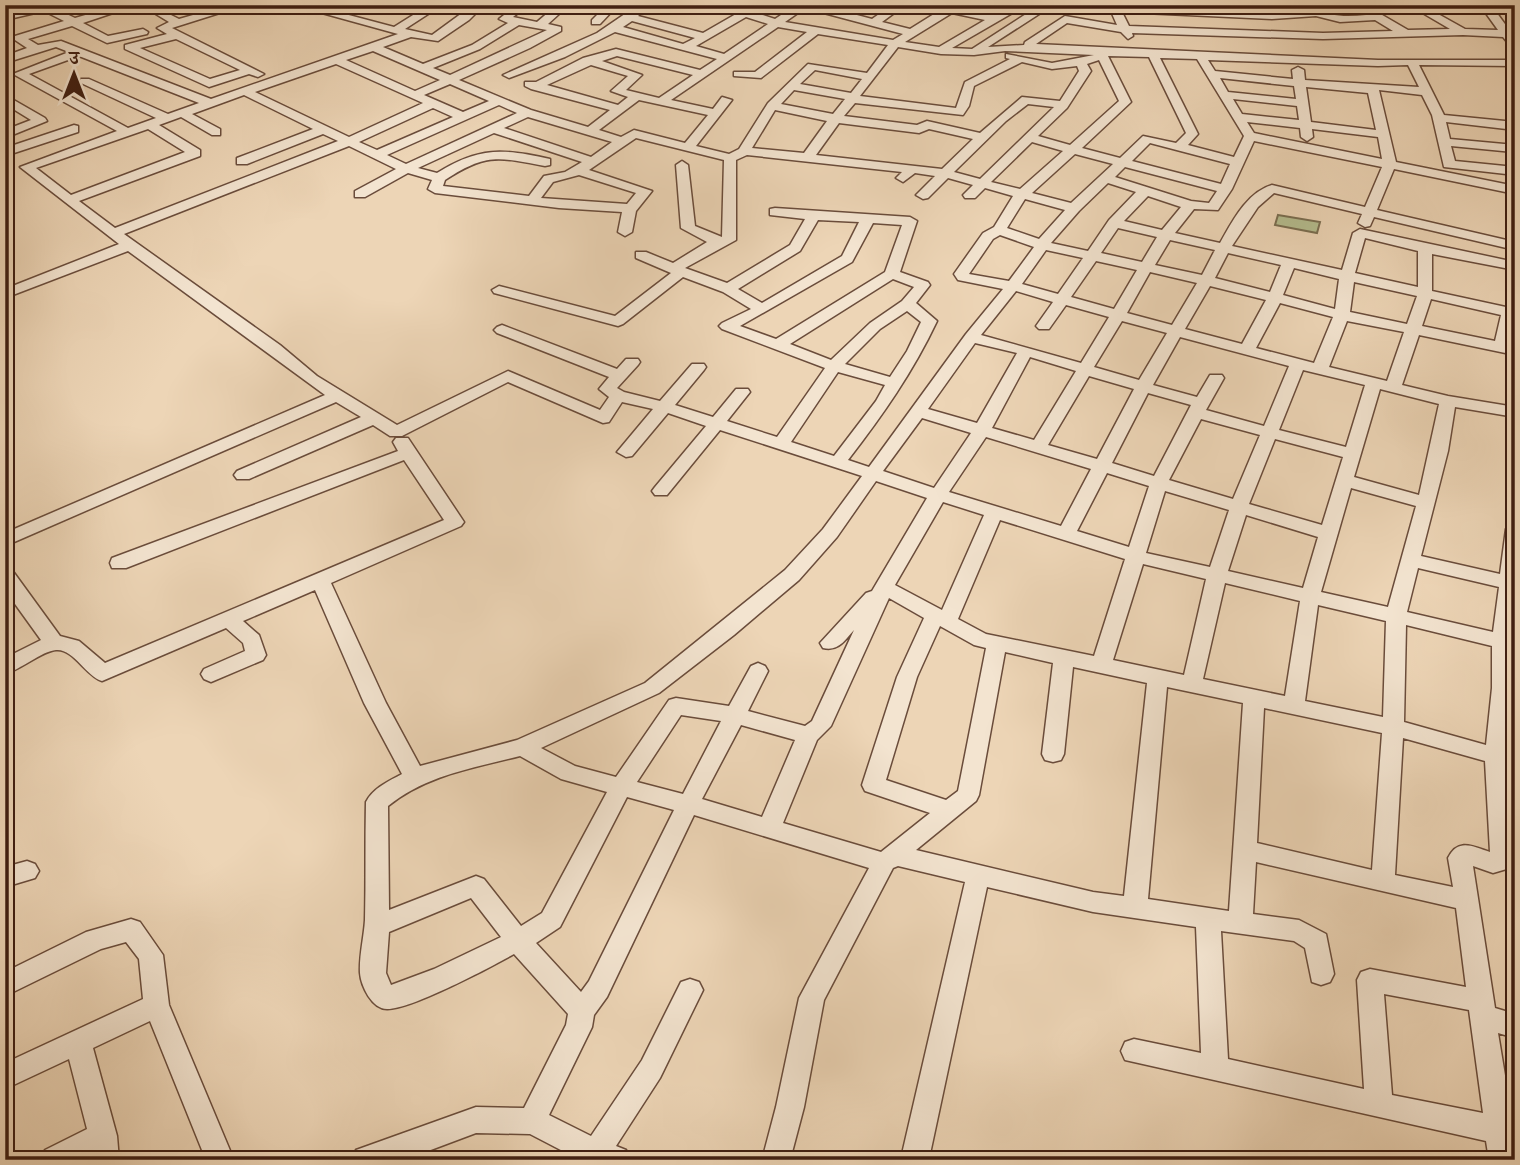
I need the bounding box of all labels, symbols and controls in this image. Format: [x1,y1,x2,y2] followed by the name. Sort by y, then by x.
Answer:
[38,38,108,108] north arrow
[67,43,80,71] text: उ

